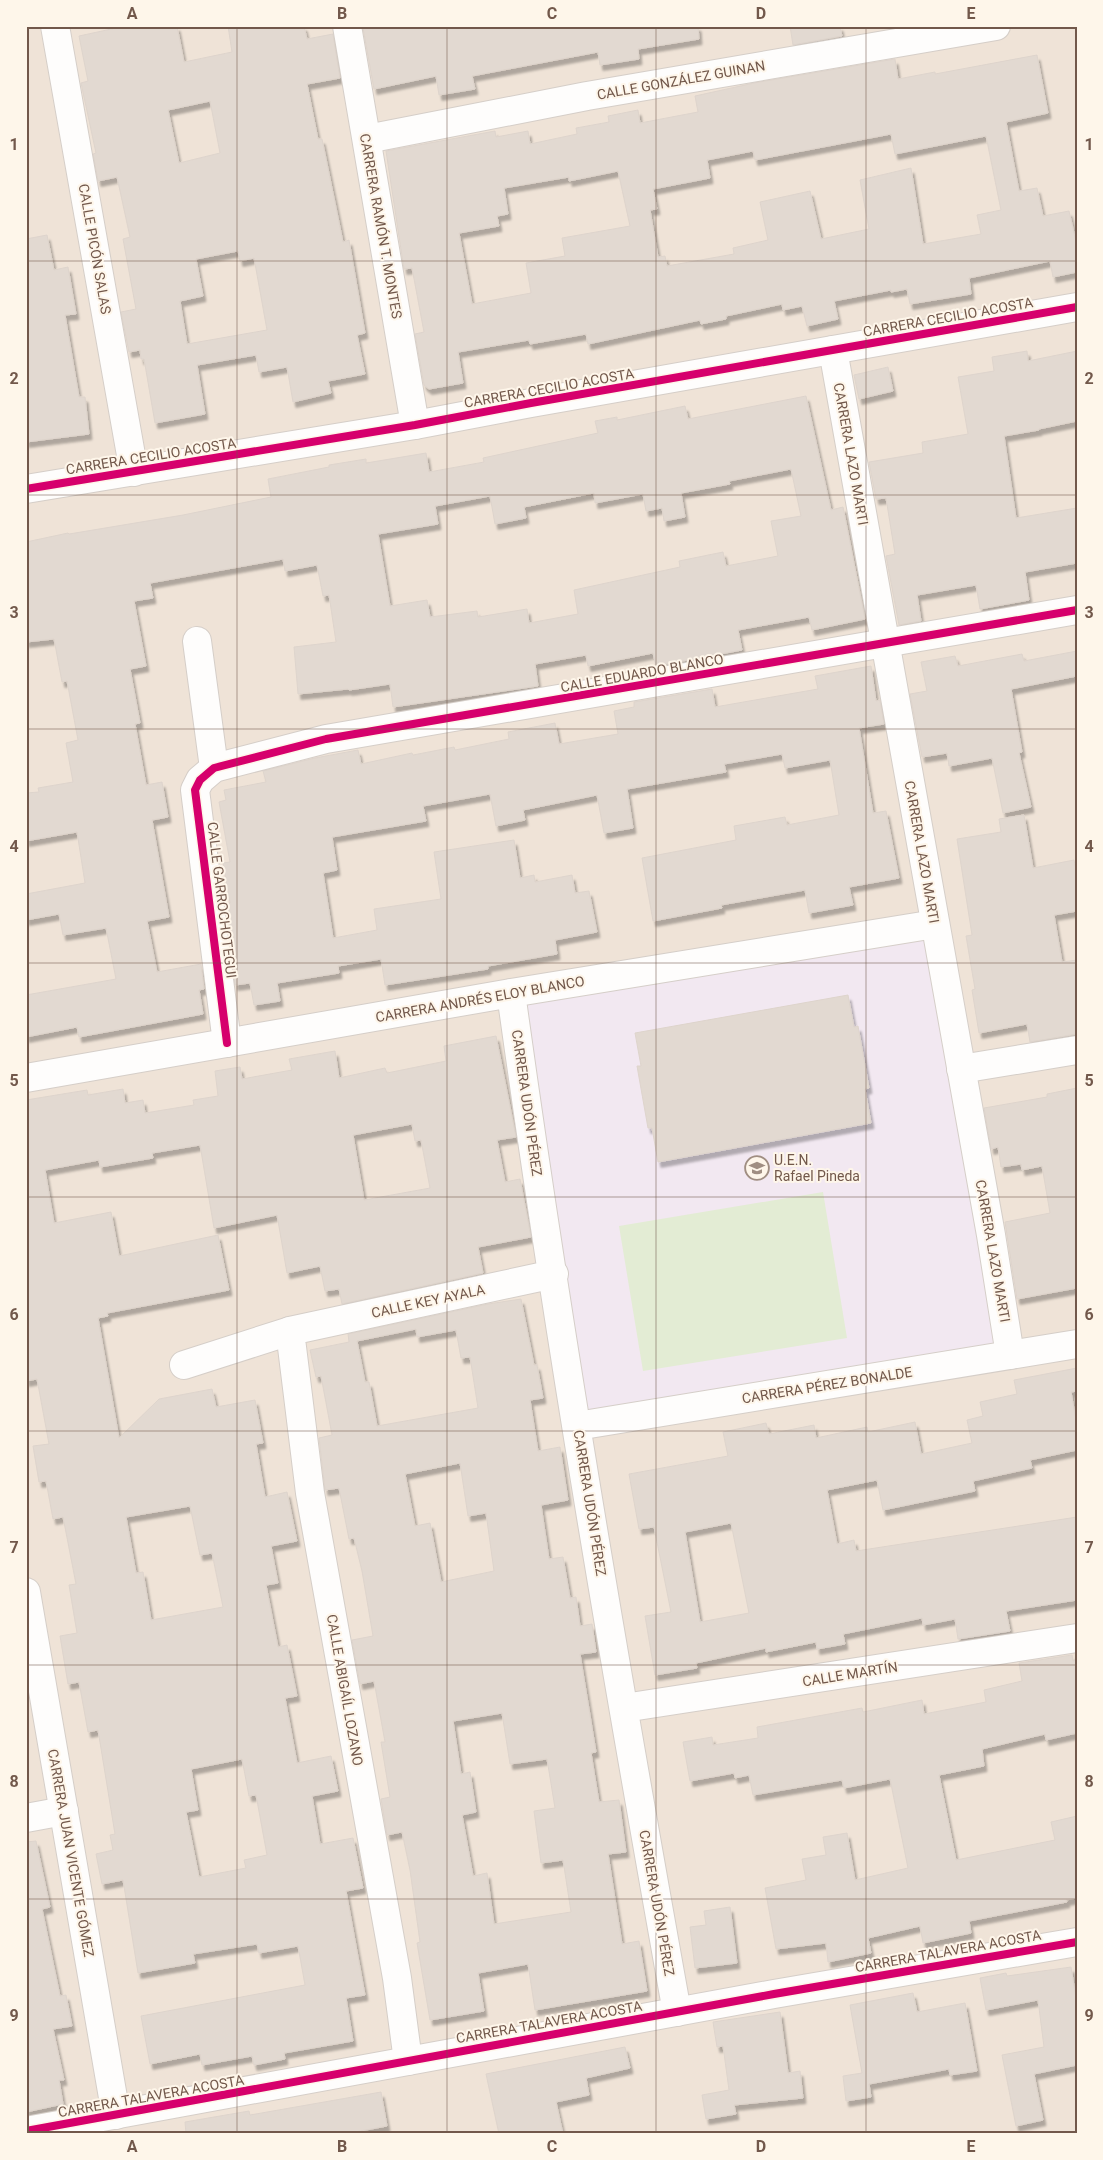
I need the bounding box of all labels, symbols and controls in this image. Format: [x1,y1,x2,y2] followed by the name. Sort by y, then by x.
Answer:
[127,4,138,23] text: A
[337,4,347,23] text: B
[547,4,557,23] text: C
[756,4,766,23] text: D
[967,4,976,23] text: E
[595,56,766,103] street label: CALLE GONZÁLEZ GUINAN
[357,132,406,320] street label: CARRERA RAMÓN T. MONTES
[9,135,19,154] text: 1
[1084,135,1094,154] text: 1
[76,182,115,315] street label: CALLE PICÓN SALAS
[862,294,1034,340] street label: CARRERA CECILIO ACOSTA
[463,365,635,411] street label: CARRERA CECILIO ACOSTA
[9,369,19,388] text: 2
[1084,369,1094,388] text: 2
[831,381,871,527] street label: CARRERA LAZO MARTI
[65,435,237,477] street label: CARRERA CECILIO ACOSTA
[9,603,19,622] text: 3
[1084,603,1094,622] text: 3
[559,651,725,695] street label: CALLE EDUARDO BLANCO
[902,779,942,925] street label: CARRERA LAZO MARTI
[204,821,240,979] street label: CALLE GARROCHOTEGUI
[9,837,19,856] text: 4
[1084,837,1094,856] text: 4
[374,972,586,1025] street label: CARRERA ANDRÉS ELOY BLANCO
[509,1029,546,1177] street label: CARRERA UDÓN PÉREZ
[9,1071,19,1090] text: 5
[1084,1071,1094,1090] text: 5
[774,1152,860,1184] place label: U.E.N. Rafael Pineda
[744,1155,770,1181] school or university icon: U.E.N. Rafael Pineda
[973,1178,1013,1324] street label: CARRERA LAZO MARTI
[370,1281,486,1321] street label: CALLE KEY AYALA
[9,1305,19,1324] text: 6
[1084,1305,1094,1324] text: 6
[741,1363,913,1406] street label: CARRERA PÉREZ BONALDE
[571,1429,610,1577] street label: CARRERA UDÓN PÉREZ
[9,1538,19,1557] text: 7
[1084,1538,1094,1557] text: 7
[324,1613,367,1767] street label: CALLE ABIGAÍL LOZANO
[801,1658,899,1689] street label: CALLE MARTÍN
[45,1748,98,1958] street label: CARRERA JUAN VICENTE GÓMEZ
[9,1772,19,1791] text: 8
[1084,1772,1094,1791] text: 8
[636,1829,679,1977] street label: CARRERA UDÓN PÉREZ
[854,1927,1042,1975] street label: CARRERA TALAVERA ACOSTA
[455,1998,643,2046] street label: CARRERA TALAVERA ACOSTA
[9,2006,19,2025] text: 9
[1084,2006,1094,2025] text: 9
[57,2072,245,2120] street label: CARRERA TALAVERA ACOSTA
[127,2137,138,2156] text: A
[337,2137,347,2156] text: B
[547,2137,557,2156] text: C
[756,2137,766,2156] text: D
[967,2137,976,2156] text: E

